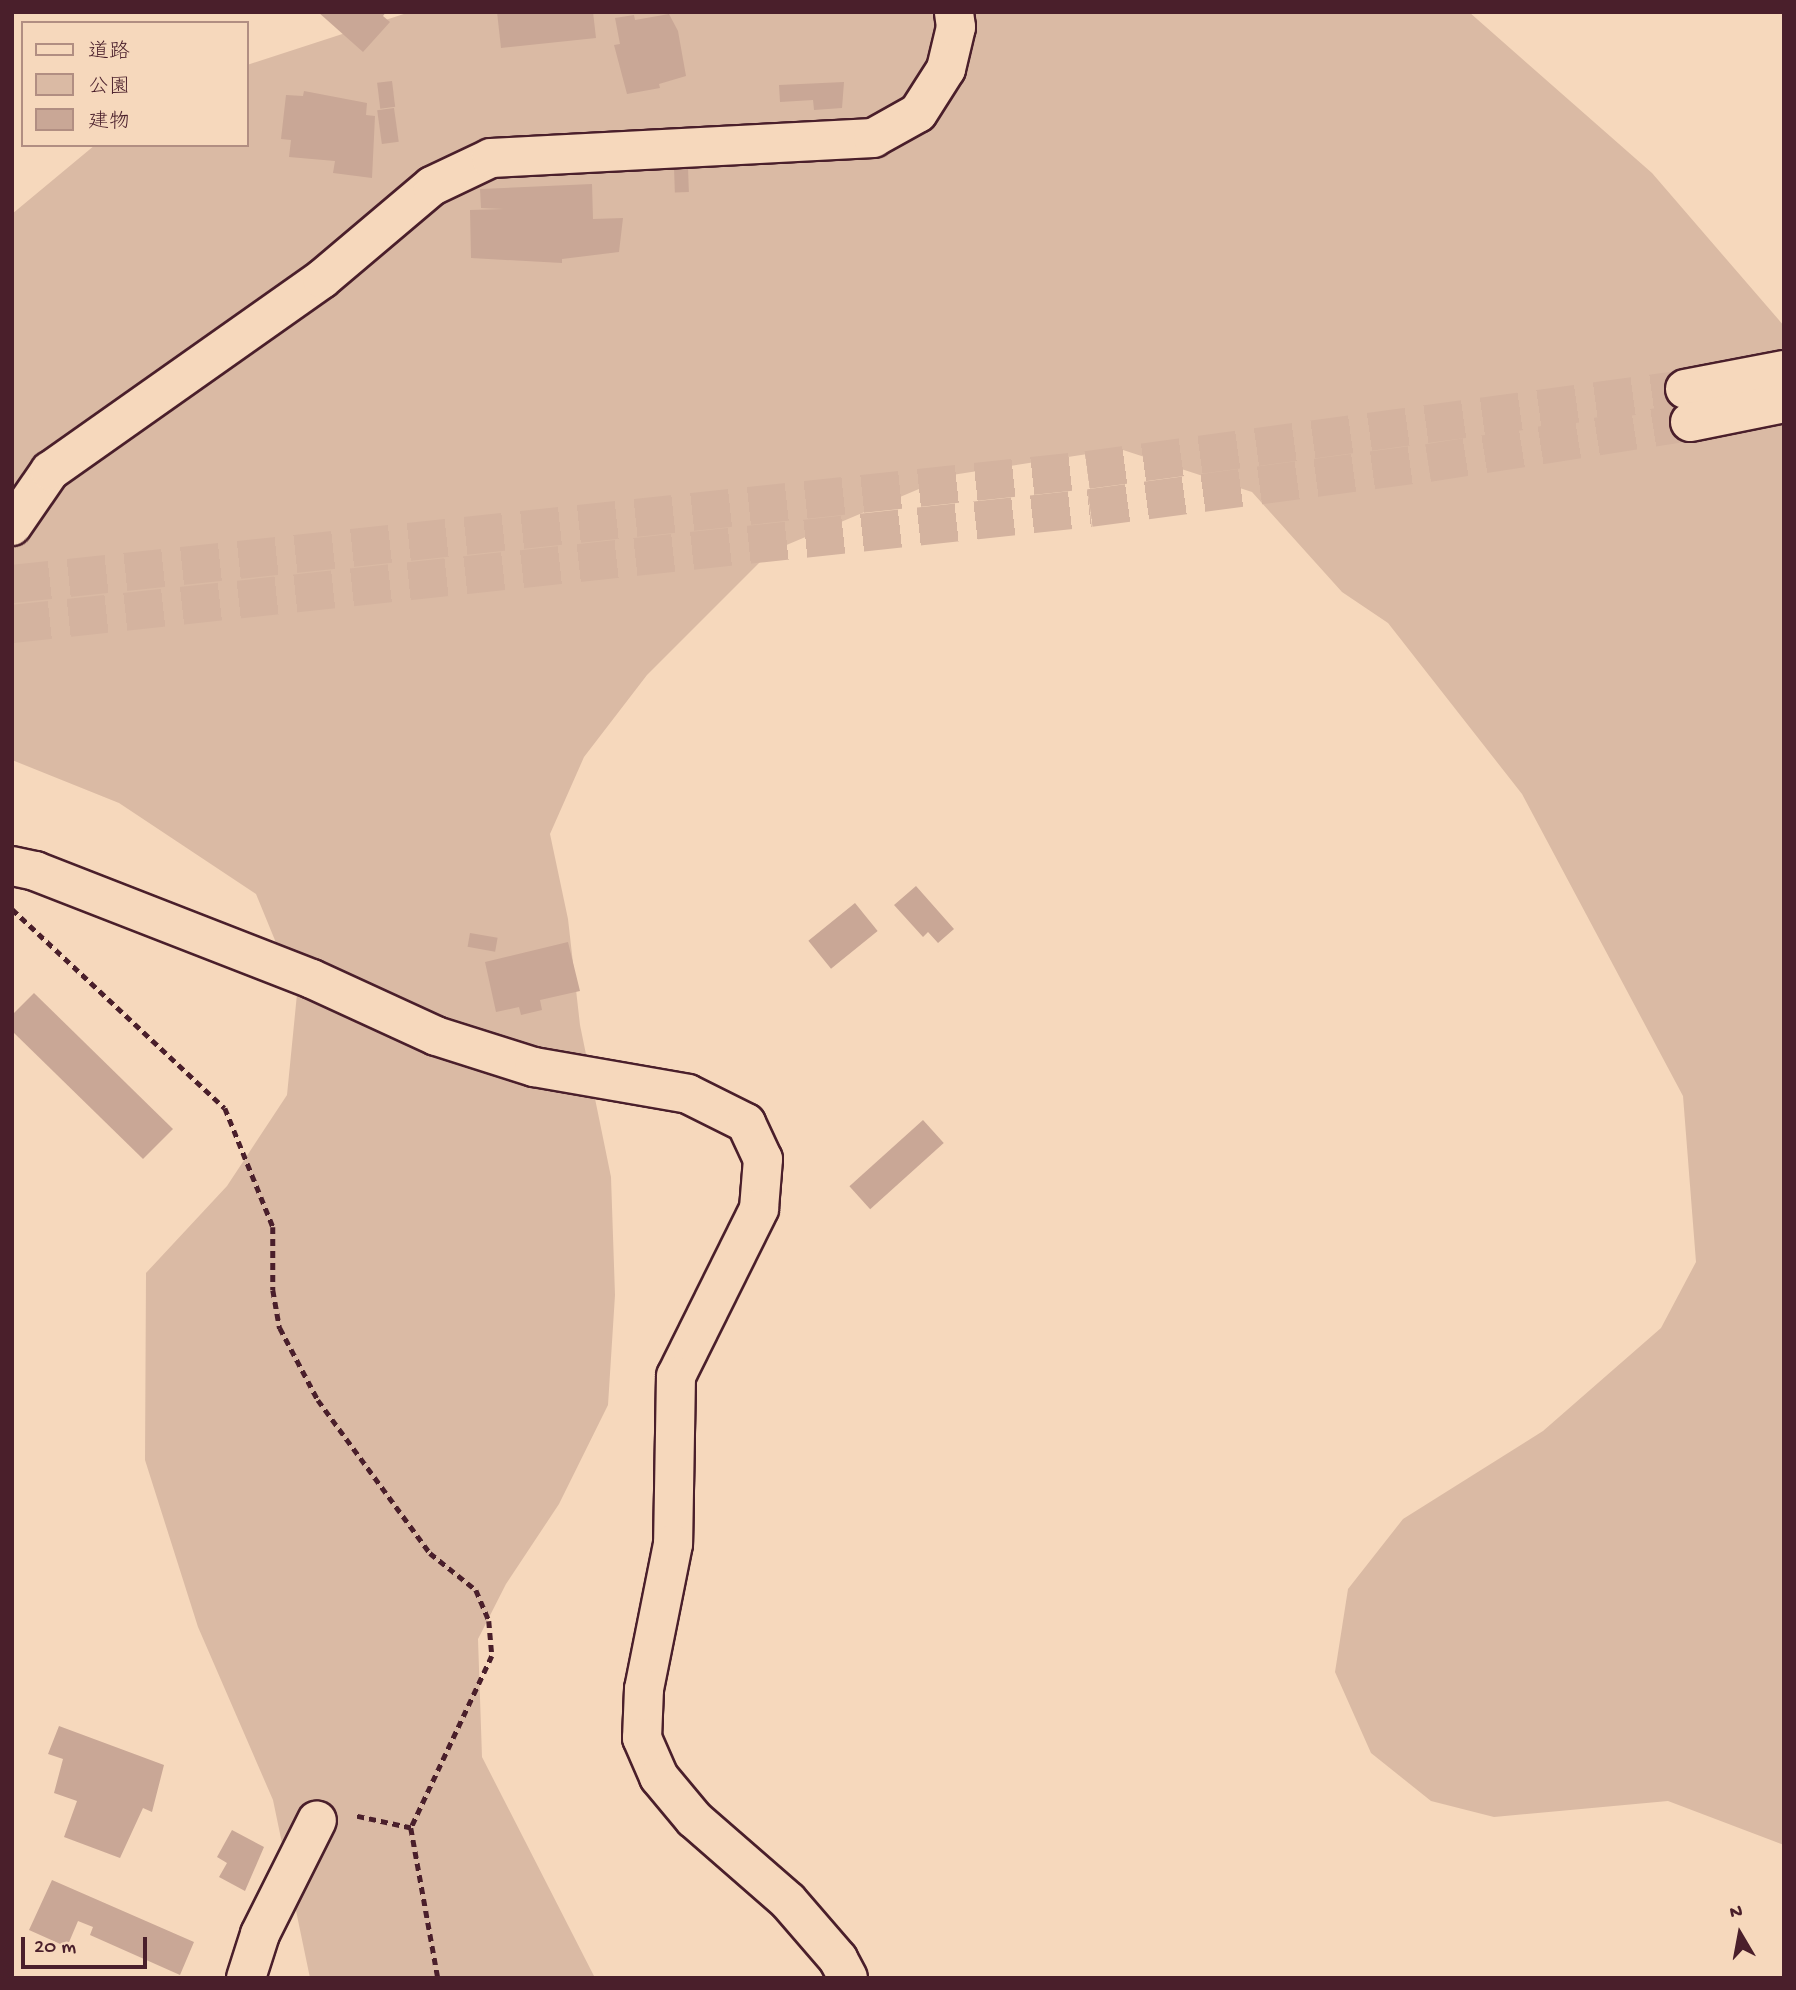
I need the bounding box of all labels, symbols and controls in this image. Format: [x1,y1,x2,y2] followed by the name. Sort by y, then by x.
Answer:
[21,21,248,147] legend
[88,41,130,66] text: 道路
[88,76,130,101] text: 公園
[88,111,130,136] text: 建物
[1705,1899,1775,1969] north arrow
[1728,1900,1744,1925] text: N
[24,1924,150,1968] scale bar
[34,1936,76,1961] text: 20 m

